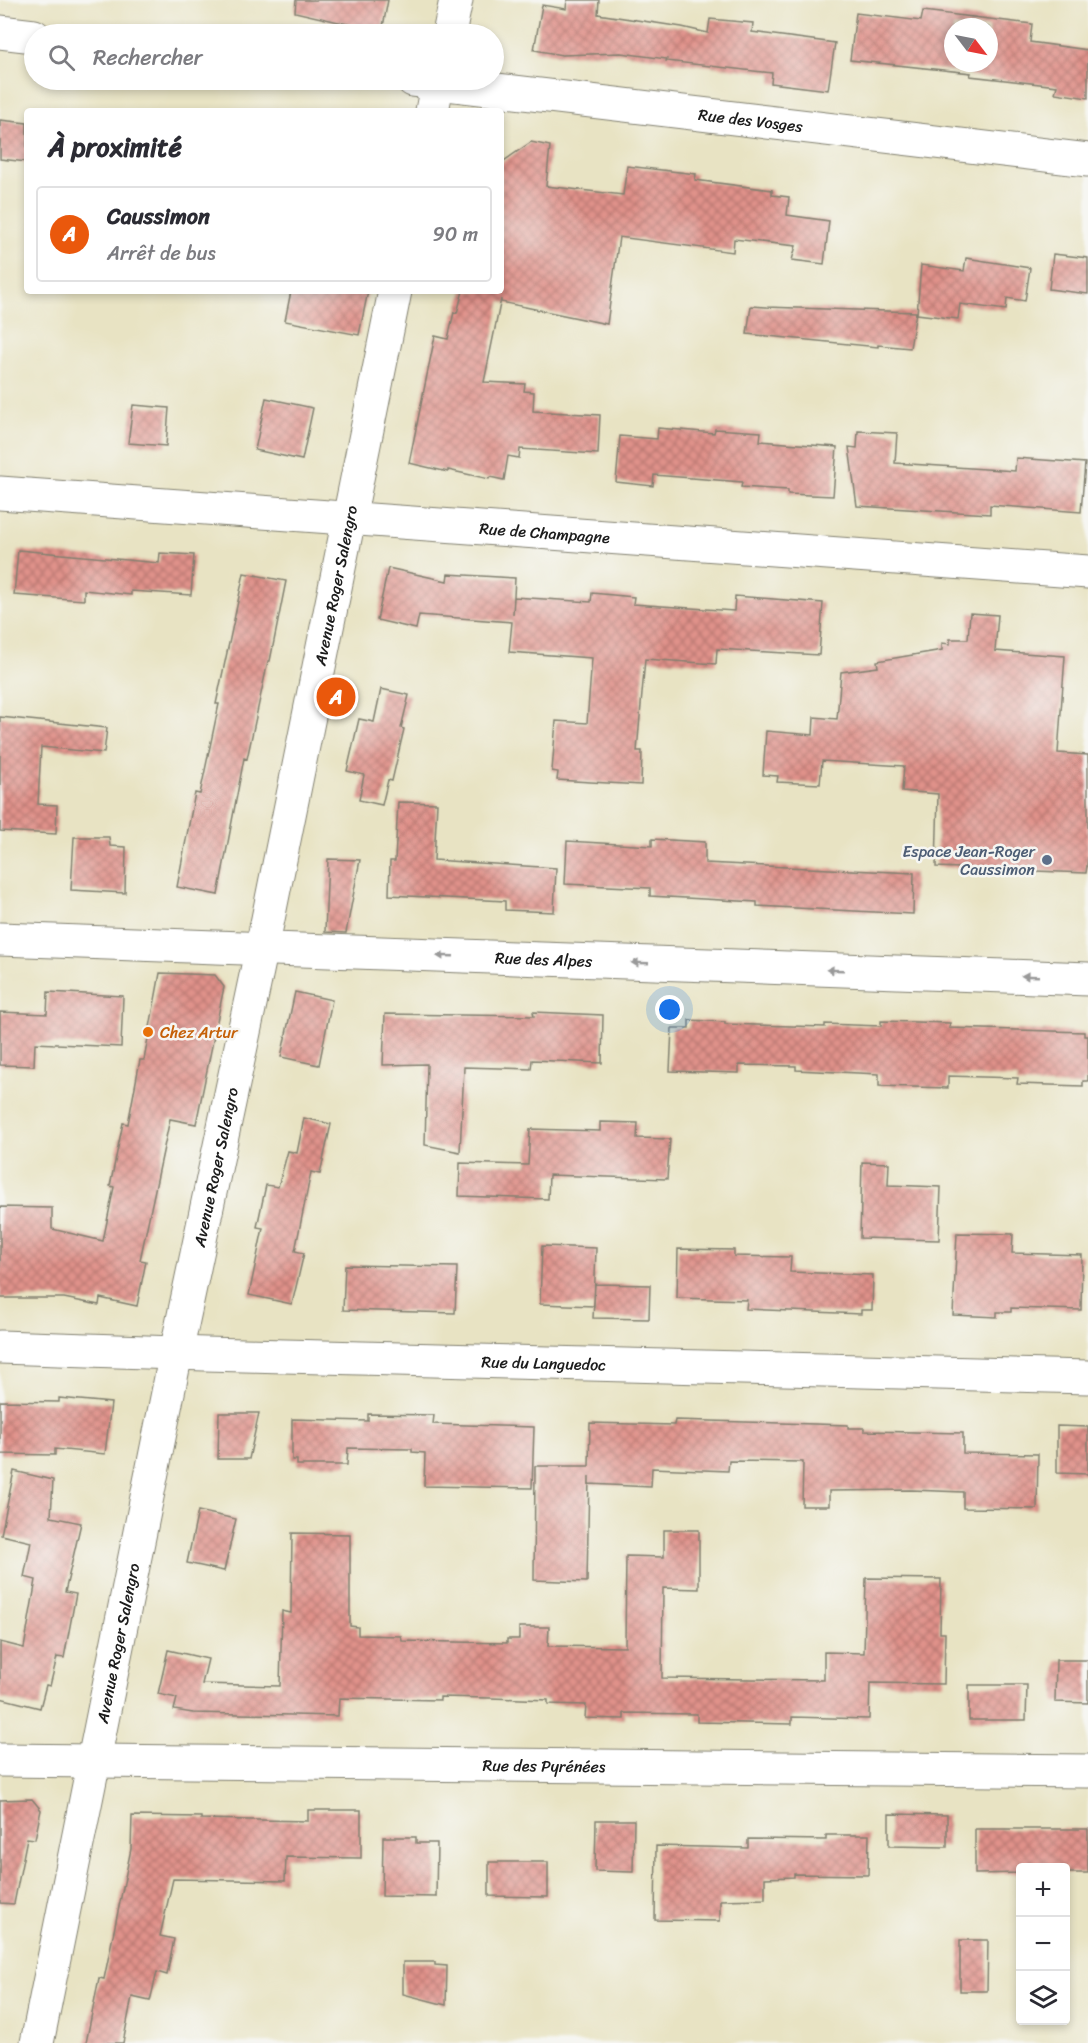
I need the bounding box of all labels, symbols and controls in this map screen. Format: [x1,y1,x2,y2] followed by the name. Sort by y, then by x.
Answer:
[944,18,998,72] north arrow
[24,24,504,90] search box
[93,38,203,77] text: Rechercher
[45,41,78,74] icon: search
[697,99,805,141] street label: Rue des Vosges
[48,124,182,170] text: À proximité
[107,197,210,236] text: Caussimon
[63,217,76,252] text: A
[433,217,478,252] text: 90 m
[107,236,216,271] text: Arrêt de bus
[305,503,366,669] street label: Avenue Roger Salengro
[478,513,611,552] street label: Rue de Champagne
[316,674,356,720] pin: A
[902,837,1036,884] place label: Espace Jean-Roger Caussimon
[1040,853,1054,867] marker: Espace Jean-Roger Caussimon
[494,943,594,975] street label: Rue des Alpes
[435,951,454,960] one-way arrow
[630,958,649,967] one-way arrow
[825,965,844,974] one-way arrow
[1020,972,1039,981] one-way arrow
[655,995,684,1024] your location
[160,1018,239,1047] place label: Chez Artur
[141,1025,155,1039] marker: Chez Artur
[184,1084,246,1251] street label: Avenue Roger Salengro
[481,1347,607,1379] street label: Rue du Languedoc
[87,1560,148,1727] street label: Avenue Roger Salengro
[482,1750,606,1781] street label: Rue des Pyrénées
[1016,1863,1070,2025] map controls
[1016,1863,1070,1917] button: +
[1016,1917,1070,1971] button: −
[1016,1971,1070,2025] button: layers

